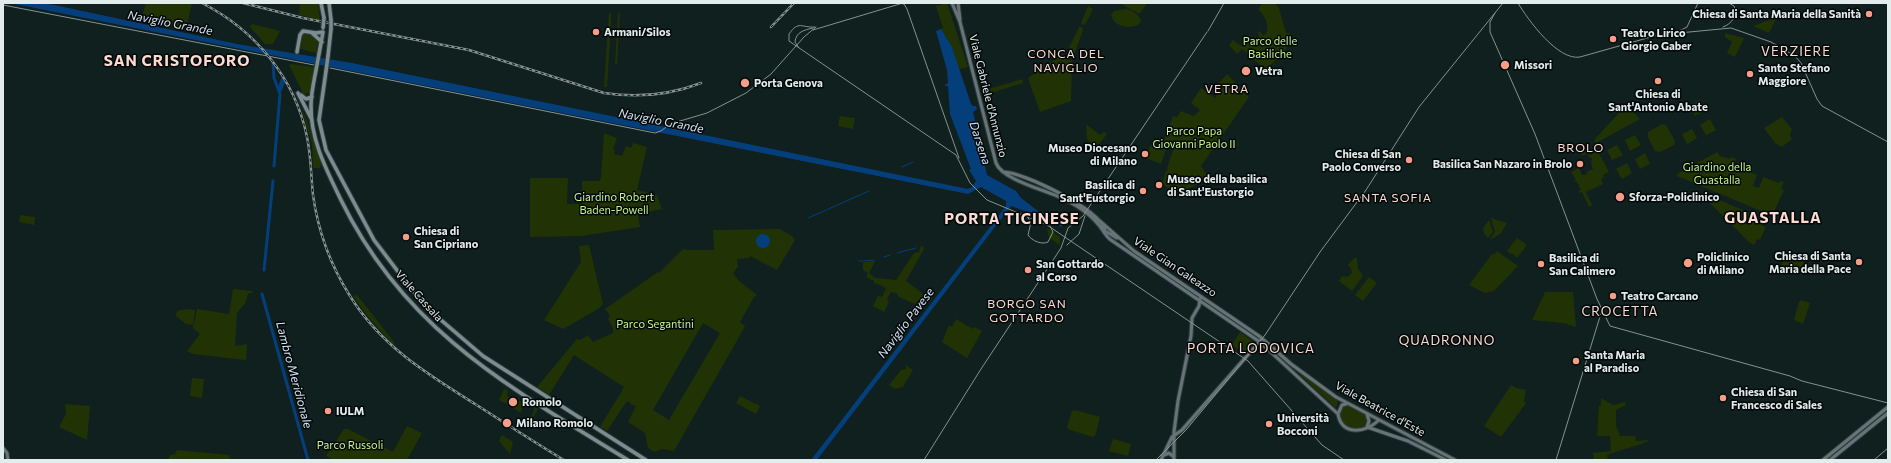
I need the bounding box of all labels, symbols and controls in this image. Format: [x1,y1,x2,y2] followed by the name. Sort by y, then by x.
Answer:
[1692,7,1861,21] place label: Chiesa di Santa Maria della Sanità
[126,8,214,38] water label: Naviglio Grande
[1864,9,1874,19] marker: Chiesa di Santa Maria della Sanità
[604,25,671,39] place label: Armani/Silos
[1621,26,1692,52] place label: Teatro Lirico Giorgio Gaber
[591,27,601,37] marker: Armani/Silos
[966,33,1010,159] street label: Viale Gabriele d'Annunzio
[1243,34,1297,60] park label: Parco delle Basiliche
[1608,34,1618,44] marker: Teatro Lirico Giorgio Gaber
[1761,44,1831,60] district label: VERZIERE
[1027,47,1105,75] district label: CONCA DEL NAVIGLIO
[104,52,250,70] district label: SAN CRISTOFORO
[1514,58,1552,72] place label: Missori
[1499,59,1511,71] marker: Missori
[1758,61,1830,87] place label: Santo Stefano Maggiore
[1255,64,1283,78] place label: Vetra
[1240,65,1252,77] marker: Vetra
[1745,69,1755,79] marker: Santo Stefano Maggiore
[754,76,823,90] place label: Porta Genova
[1653,76,1663,86] marker: Chiesa di Sant'Antonio Abate
[739,77,751,89] marker: Porta Genova
[1205,82,1249,96] district label: VETRA
[1608,87,1708,113] place label: Chiesa di Sant'Antonio Abate
[617,106,705,136] water label: Naviglio Grande
[966,120,994,166] water label: Darsena
[1153,124,1235,150] park label: Parco Papa Giovanni Paolo II
[1048,141,1137,167] place label: Museo Diocesano di Milano
[1558,141,1604,155] district label: BROLO
[1322,147,1401,173] place label: Chiesa di San Paolo Converso
[1140,149,1150,159] marker: Museo Diocesano di Milano
[1404,155,1414,165] marker: Chiesa di San Paolo Converso
[1433,157,1572,171] place label: Basilica San Nazaro in Brolo
[1575,159,1585,169] marker: Basilica San Nazaro in Brolo
[1683,160,1751,186] park label: Giardino della Guastalla
[1167,172,1267,198] place label: Museo della basilica di Sant'Eustorgio
[1060,178,1135,204] place label: Basilica di Sant'Eustorgio
[1154,180,1164,190] marker: Museo della basilica di Sant'Eustorgio
[1138,186,1148,196] marker: Basilica di Sant'Eustorgio
[574,190,654,216] park label: Giardino Robert Baden-Powell
[1629,190,1719,204] place label: Sforza-Policlinico
[1344,191,1432,205] district label: SANTA SOFIA
[1614,191,1626,203] marker: Sforza-Policlinico
[1724,209,1822,227] district label: GUASTALLA
[944,210,1080,228] district label: PORTA TICINESE
[414,224,478,250] place label: Chiesa di San Cipriano
[401,232,411,242] marker: Chiesa di San Cipriano
[1131,234,1219,300] street label: Viale Gian Galeazzo
[1769,249,1851,275] place label: Chiesa di Santa Maria della Pace
[1697,250,1749,276] place label: Policlinico di Milano
[1549,251,1616,277] place label: Basilica di San Calimero
[1036,257,1104,283] place label: San Gottardo al Corso
[1682,257,1694,269] marker: Policlinico di Milano
[1854,257,1864,267] marker: Chiesa di Santa Maria della Pace
[1536,259,1546,269] marker: Basilica di San Calimero
[1023,265,1033,275] marker: San Gottardo al Corso
[393,268,445,324] street label: Viale Cassala
[875,285,937,361] water label: Naviglio Pavese
[1621,289,1698,303] place label: Teatro Carcano
[1608,291,1618,301] marker: Teatro Carcano
[987,297,1067,325] district label: BORGO SAN GOTTARDO
[1581,304,1659,320] district label: CROCETTA
[616,317,694,331] park label: Parco Segantini
[273,320,315,430] water label: Lambro Meridionale
[1399,333,1495,349] district label: QUADRONNO
[1187,341,1315,357] district label: PORTA LODOVICA
[1584,348,1645,374] place label: Santa Maria al Paradiso
[1571,356,1581,366] marker: Santa Maria al Paradiso
[1333,379,1427,439] street label: Viale Beatrice d'Este
[1731,385,1822,411] place label: Chiesa di San Francesco di Sales
[1718,393,1728,403] marker: Chiesa di San Francesco di Sales
[522,395,562,409] place label: Romolo
[507,396,519,408] marker: Romolo
[336,404,364,418] place label: IULM
[323,406,333,416] marker: IULM
[1277,411,1329,437] place label: Università Bocconi
[516,416,593,430] place label: Milano Romolo
[501,417,513,429] marker: Milano Romolo
[1264,419,1274,429] marker: Università Bocconi
[317,438,383,452] park label: Parco Russoli

